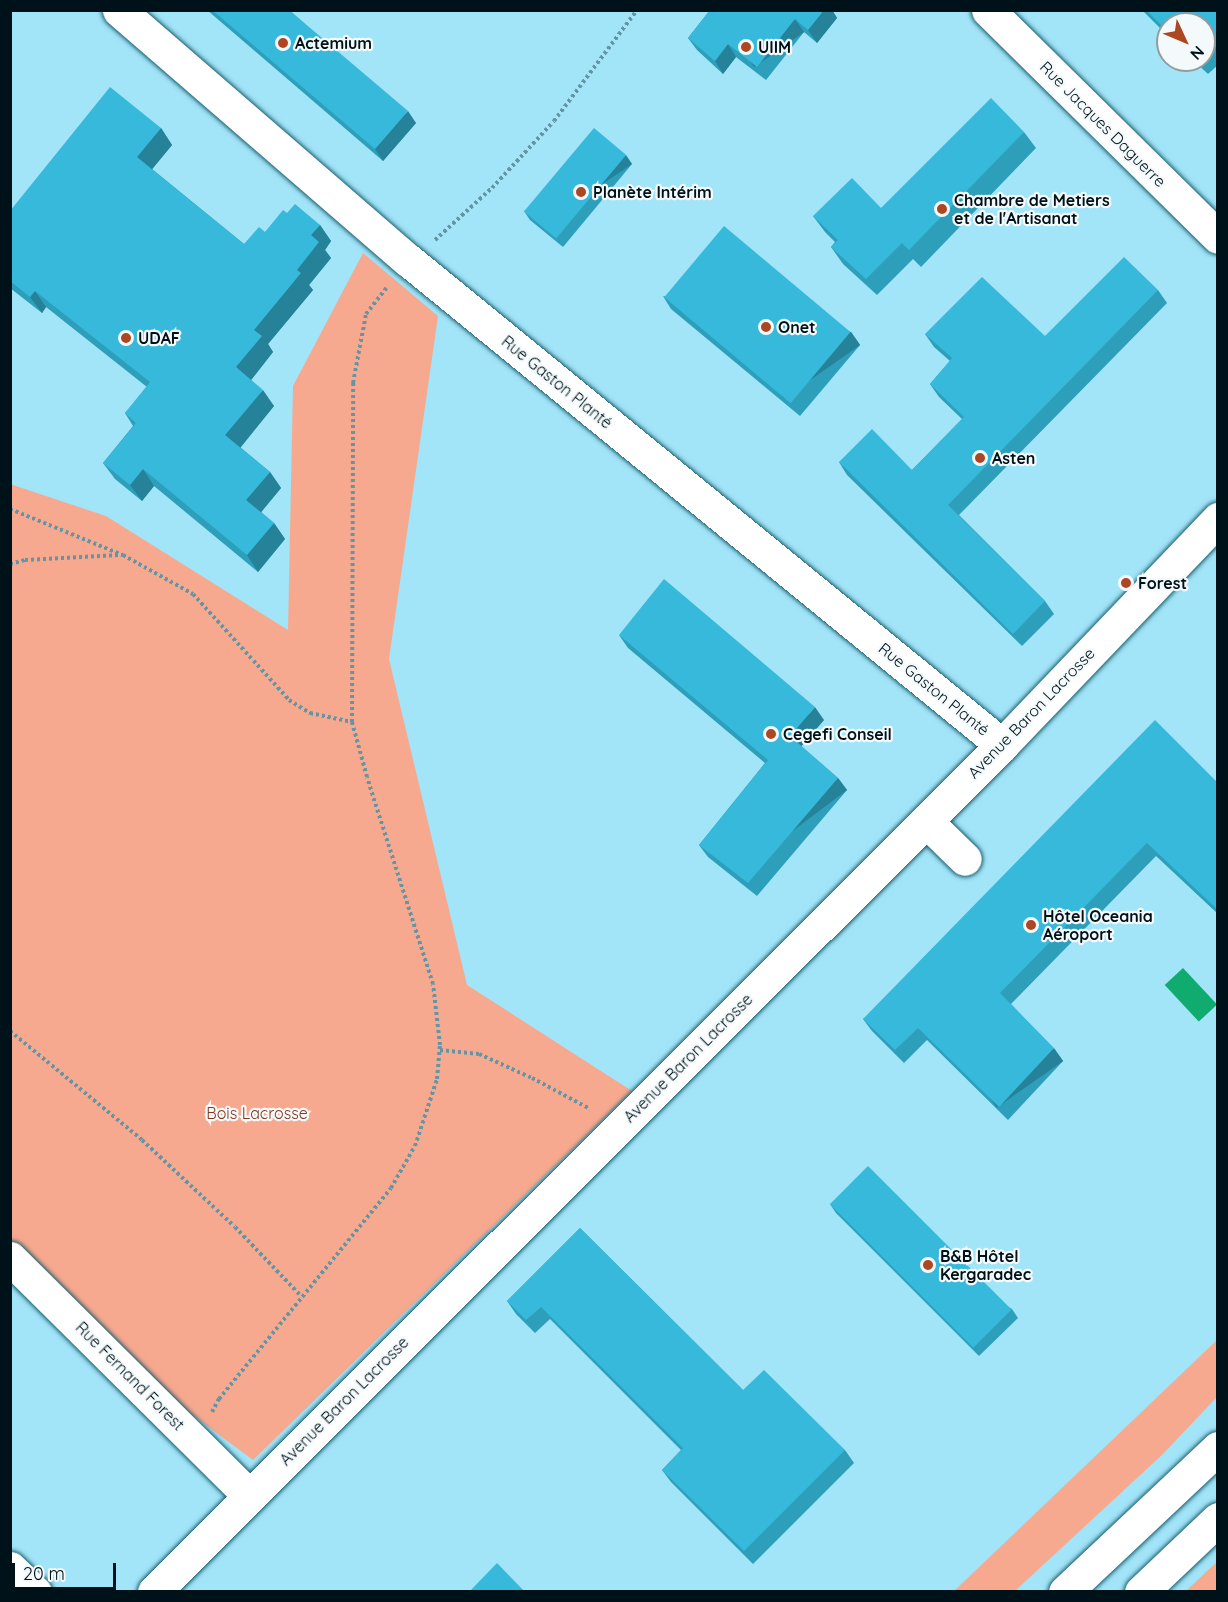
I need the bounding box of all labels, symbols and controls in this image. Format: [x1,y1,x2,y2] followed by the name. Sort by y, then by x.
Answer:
[1156,12,1216,72] north arrow
[295,33,372,53] place label: Actemium
[276,36,290,50] marker: Actemium
[758,37,791,57] place label: UIIM
[739,40,753,54] marker: UIIM
[1186,42,1209,64] text: N
[1036,57,1170,191] street label: Rue Jacques Daguerre
[593,182,712,202] place label: Planète Intérim
[574,185,588,199] marker: Planète Intérim
[954,190,1110,228] place label: Chambre de Metiers et de l'Artisanat
[935,202,949,216] marker: Chambre de Metiers et de l'Artisanat
[778,317,816,337] place label: Onet
[759,320,773,334] marker: Onet
[138,328,180,348] place label: UDAF
[119,331,133,345] marker: UDAF
[498,331,616,433] street label: Rue Gaston Planté
[992,448,1035,468] place label: Asten
[973,451,987,465] marker: Asten
[1138,573,1187,593] place label: Forest
[1119,576,1133,590] marker: Forest
[875,638,993,740] street label: Rue Gaston Planté
[964,644,1098,782] street label: Avenue Baron Lacrosse
[783,724,892,744] place label: Cegefi Conseil
[764,727,778,741] marker: Cegefi Conseil
[1043,906,1153,944] place label: Hôtel Oceania Aéroport
[1024,918,1038,932] marker: Hôtel Oceania Aéroport
[620,990,756,1126] street label: Avenue Baron Lacrosse
[206,1103,308,1123] park label: Bois Lacrosse
[940,1246,1031,1284] place label: B&B Hôtel Kergaradec
[921,1258,935,1272] marker: B&B Hôtel Kergaradec
[72,1318,188,1434] street label: Rue Fernand Forest
[276,1333,412,1469] street label: Avenue Baron Lacrosse
[15,1551,118,1589] scale bar
[23,1562,65,1585] text: 20 m

